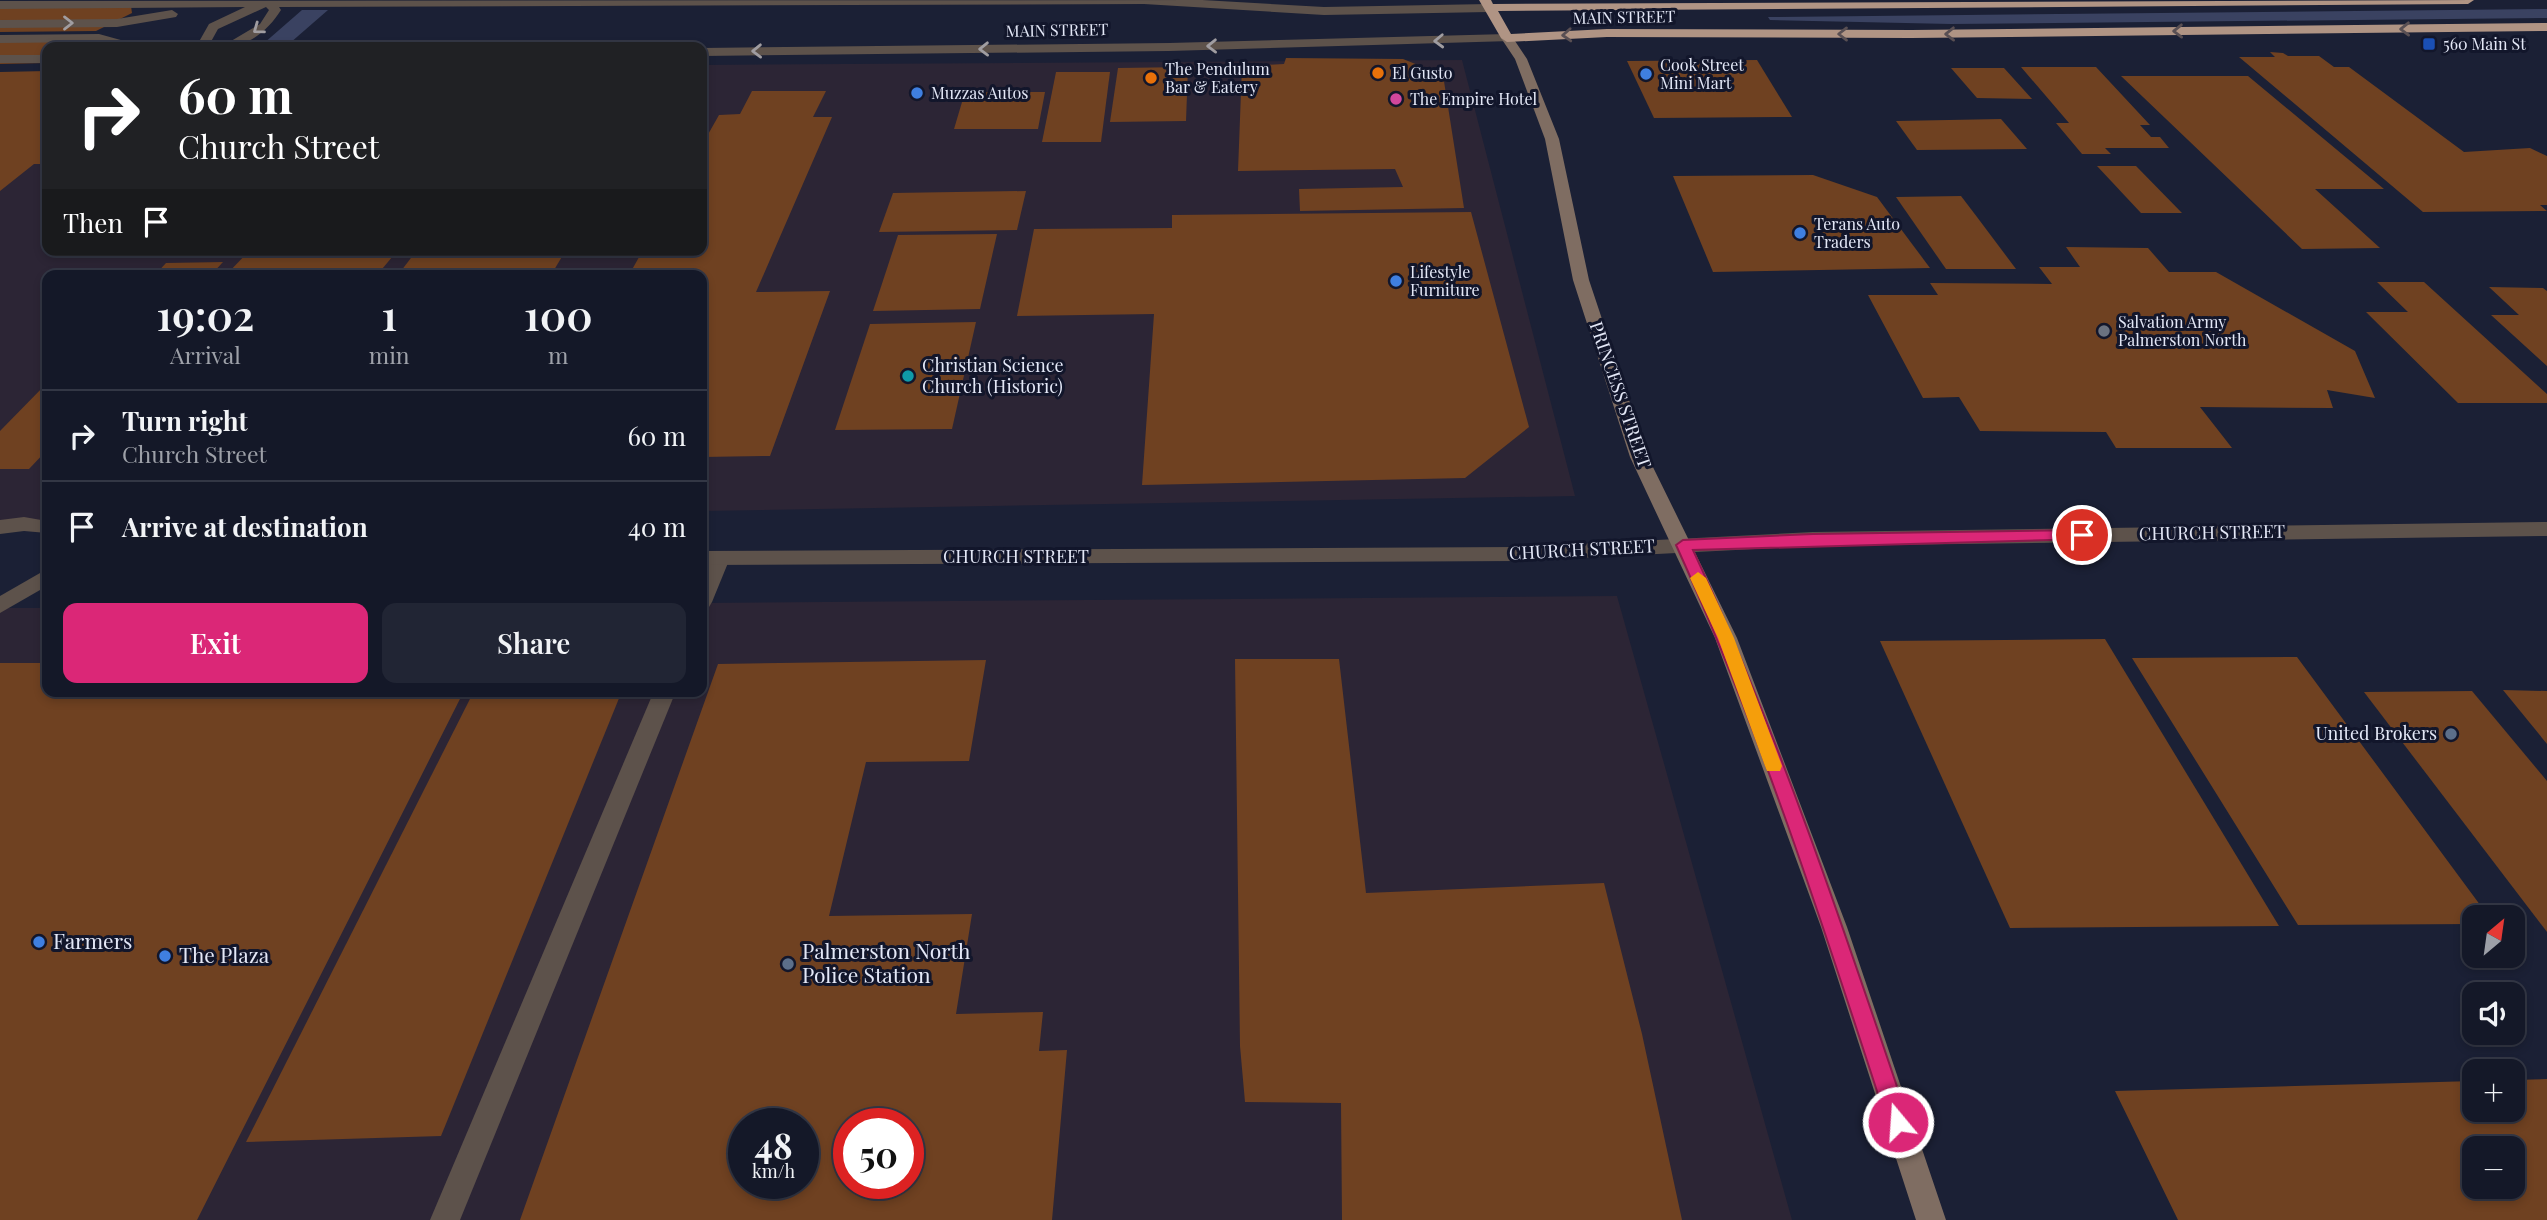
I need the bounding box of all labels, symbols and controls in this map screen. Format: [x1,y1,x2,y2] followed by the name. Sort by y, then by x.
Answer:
[1572,5,1676,28] street label: MAIN STREET
[63,15,74,31] one-way arrow
[1005,18,1109,41] street label: MAIN STREET
[253,21,266,33] one-way arrow
[2400,21,2410,37] one-way arrow
[2172,23,2183,39] one-way arrow
[1837,26,1848,42] one-way arrow
[1945,26,1955,42] one-way arrow
[1561,28,1572,43] one-way arrow
[1433,33,1444,48] one-way arrow
[2443,33,2526,54] place label: 560 Main St
[2421,36,2437,52] marker: 560 Main St
[1206,38,1216,54] one-way arrow
[978,41,989,57] one-way arrow
[751,43,761,59] one-way arrow
[1660,54,1744,93] place label: Cook Street Mini Mart
[1165,58,1270,97] place label: The Pendulum Bar & Eatery
[178,61,293,126] text: 60 m
[1392,62,1453,83] place label: El Gusto
[1370,65,1386,81] marker: El Gusto
[1638,66,1654,82] marker: Cook Street Mini Mart
[63,70,154,161] icon: right
[1143,70,1159,86] marker: The Pendulum Bar & Eatery
[931,82,1028,103] place label: Muzzas Autos
[909,85,925,101] marker: Muzzas Autos
[1410,88,1537,109] place label: The Empire Hotel
[1388,91,1404,107] marker: The Empire Hotel
[178,124,379,167] text: Church Street
[137,203,175,241] icon: arrive
[63,205,123,240] text: Then
[1814,213,1900,252] place label: Terans Auto Traders
[1792,225,1808,241] marker: Terans Auto Traders
[1410,261,1480,300] place label: Lifestyle Furniture
[1388,273,1404,289] marker: Lifestyle Furniture
[156,286,254,342] text: 19:02
[381,286,397,342] text: 1
[524,286,593,342] text: 100
[2118,311,2247,350] place label: Salvation Army Palmerston North
[1585,318,1657,471] street label: PRINCESS STREET
[2096,323,2112,339] marker: Salvation Army Palmerston North
[170,339,241,370] text: Arrival
[369,339,410,370] text: min
[548,339,569,370] text: m
[922,353,1064,398] place label: Christian Science Church (Historic)
[900,368,916,384] marker: Christian Science Church (Historic)
[122,403,248,438] text: Turn right
[63,417,101,455] icon: right
[627,418,686,453] text: 60 m
[122,438,267,469] text: Church Street
[2052,505,2112,565] pin
[63,508,101,546] icon: arrive
[122,509,368,544] text: Arrive at destination
[628,509,686,544] text: 40 m
[2063,516,2101,554] icon: arrive
[2139,519,2285,545] street label: CHURCH STREET
[1508,533,1656,565] street label: CHURCH STREET
[943,544,1089,568] street label: CHURCH STREET
[63,603,368,683] button: Exit
[382,603,686,683] button: Share
[2316,721,2437,745] place label: United Brokers
[2443,726,2459,742] marker: United Brokers
[2462,905,2525,968] north arrow
[2462,905,2525,1199] map controls
[53,926,132,954] place label: Farmers
[31,934,47,950] marker: Farmers
[802,936,971,988] place label: Palmerston North Police Station
[179,940,270,968] place label: The Plaza
[157,948,173,964] marker: The Plaza
[780,956,796,972] marker: Palmerston North Police Station
[2462,982,2525,1045] button: sound
[2462,1059,2525,1122] button: +
[1861,1085,1935,1159] position arrow
[833,1108,924,1199] speed limit sign: 50
[754,1121,793,1168] text: 48
[2462,1136,2525,1199] button: −
[752,1159,795,1183] text: km/h

